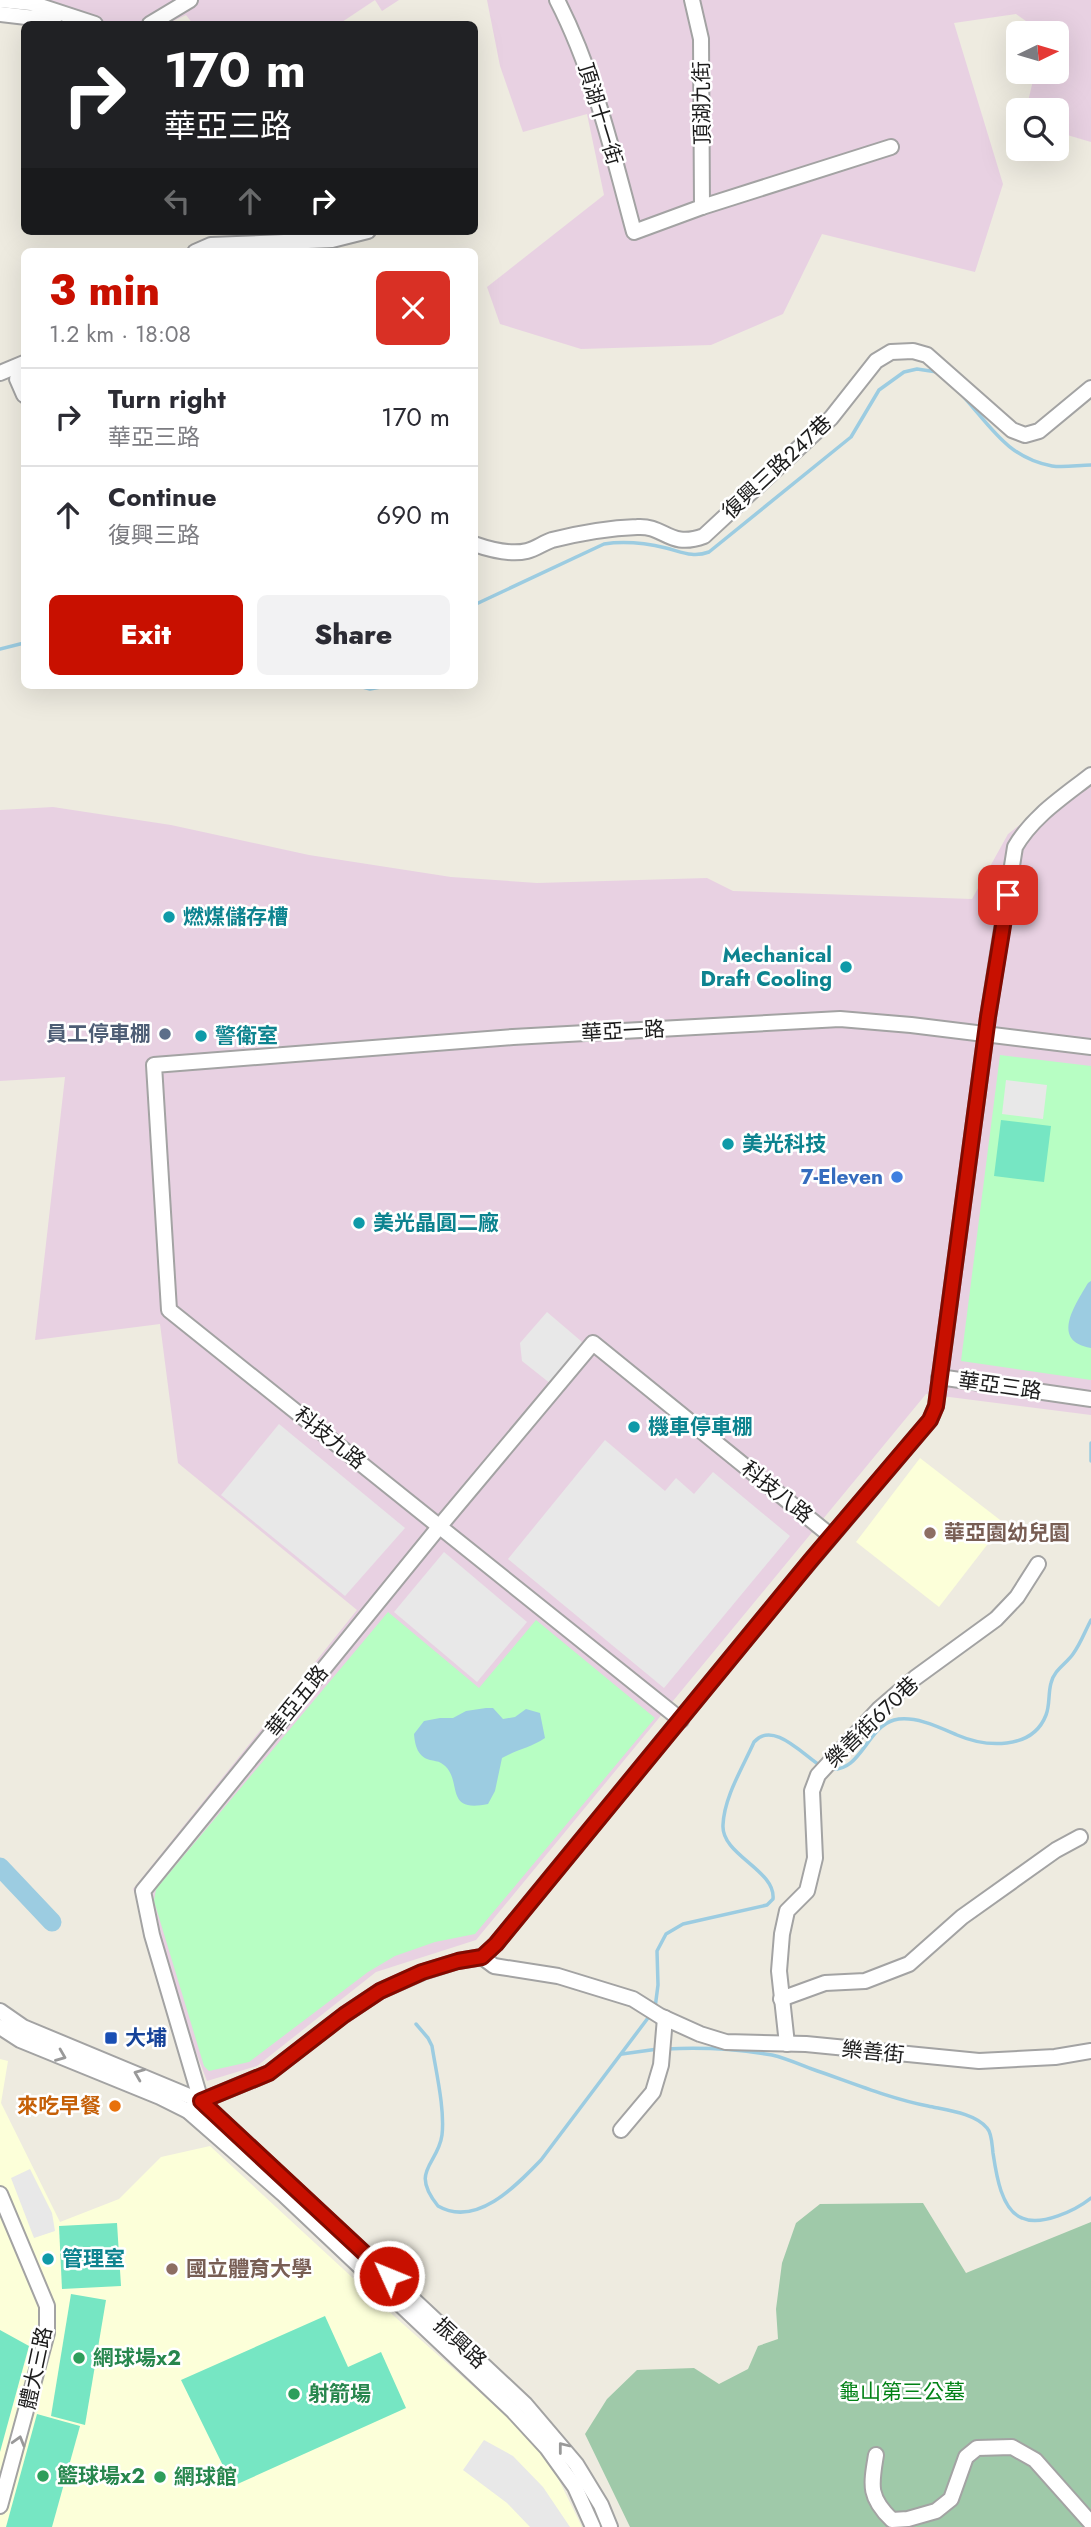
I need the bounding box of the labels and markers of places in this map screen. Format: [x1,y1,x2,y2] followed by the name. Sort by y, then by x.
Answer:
[978,865,1038,925] pin
[183,902,288,932] place label: 燃煤儲存槽
[161,909,177,925] marker: 燃煤儲存槽
[701,940,832,994] place label: Mechanical Draft Cooling
[838,959,854,975] marker: Mechanical Draft Cooling
[46,1019,151,1049] place label: 員工停車棚
[215,1021,278,1051] place label: 警衛室
[157,1026,173,1042] marker: 員工停車棚
[193,1028,209,1044] marker: 警衛室
[742,1129,826,1159] place label: 美光科技
[720,1136,736,1152] marker: 美光科技
[801,1162,883,1192] place label: 7-Eleven
[889,1169,905,1185] marker: 7-Eleven
[373,1208,499,1238] place label: 美光晶圓二廠
[351,1215,367,1231] marker: 美光晶圓二廠
[648,1412,753,1442] place label: 機車停車棚
[626,1419,642,1435] marker: 機車停車棚
[944,1518,1070,1548] place label: 華亞園幼兒園
[922,1525,938,1541] marker: 華亞園幼兒園
[125,2023,167,2053] place label: 大埔
[103,2030,119,2046] marker: 大埔
[17,2091,101,2121] place label: 來吃早餐
[107,2098,123,2114] marker: 來吃早餐
[62,2244,125,2274] place label: 管理室
[40,2251,56,2267] marker: 管理室
[186,2254,312,2284] place label: 國立體育大學
[164,2261,180,2277] marker: 國立體育大學
[93,2343,181,2373] place label: 網球場x2
[71,2350,87,2366] marker: 網球場x2
[308,2379,371,2409] place label: 射箭場
[286,2386,302,2402] marker: 射箭場
[57,2461,145,2491] place label: 籃球場x2
[174,2462,237,2492] place label: 網球館
[35,2468,51,2484] marker: 籃球場x2
[152,2469,168,2485] marker: 網球館

